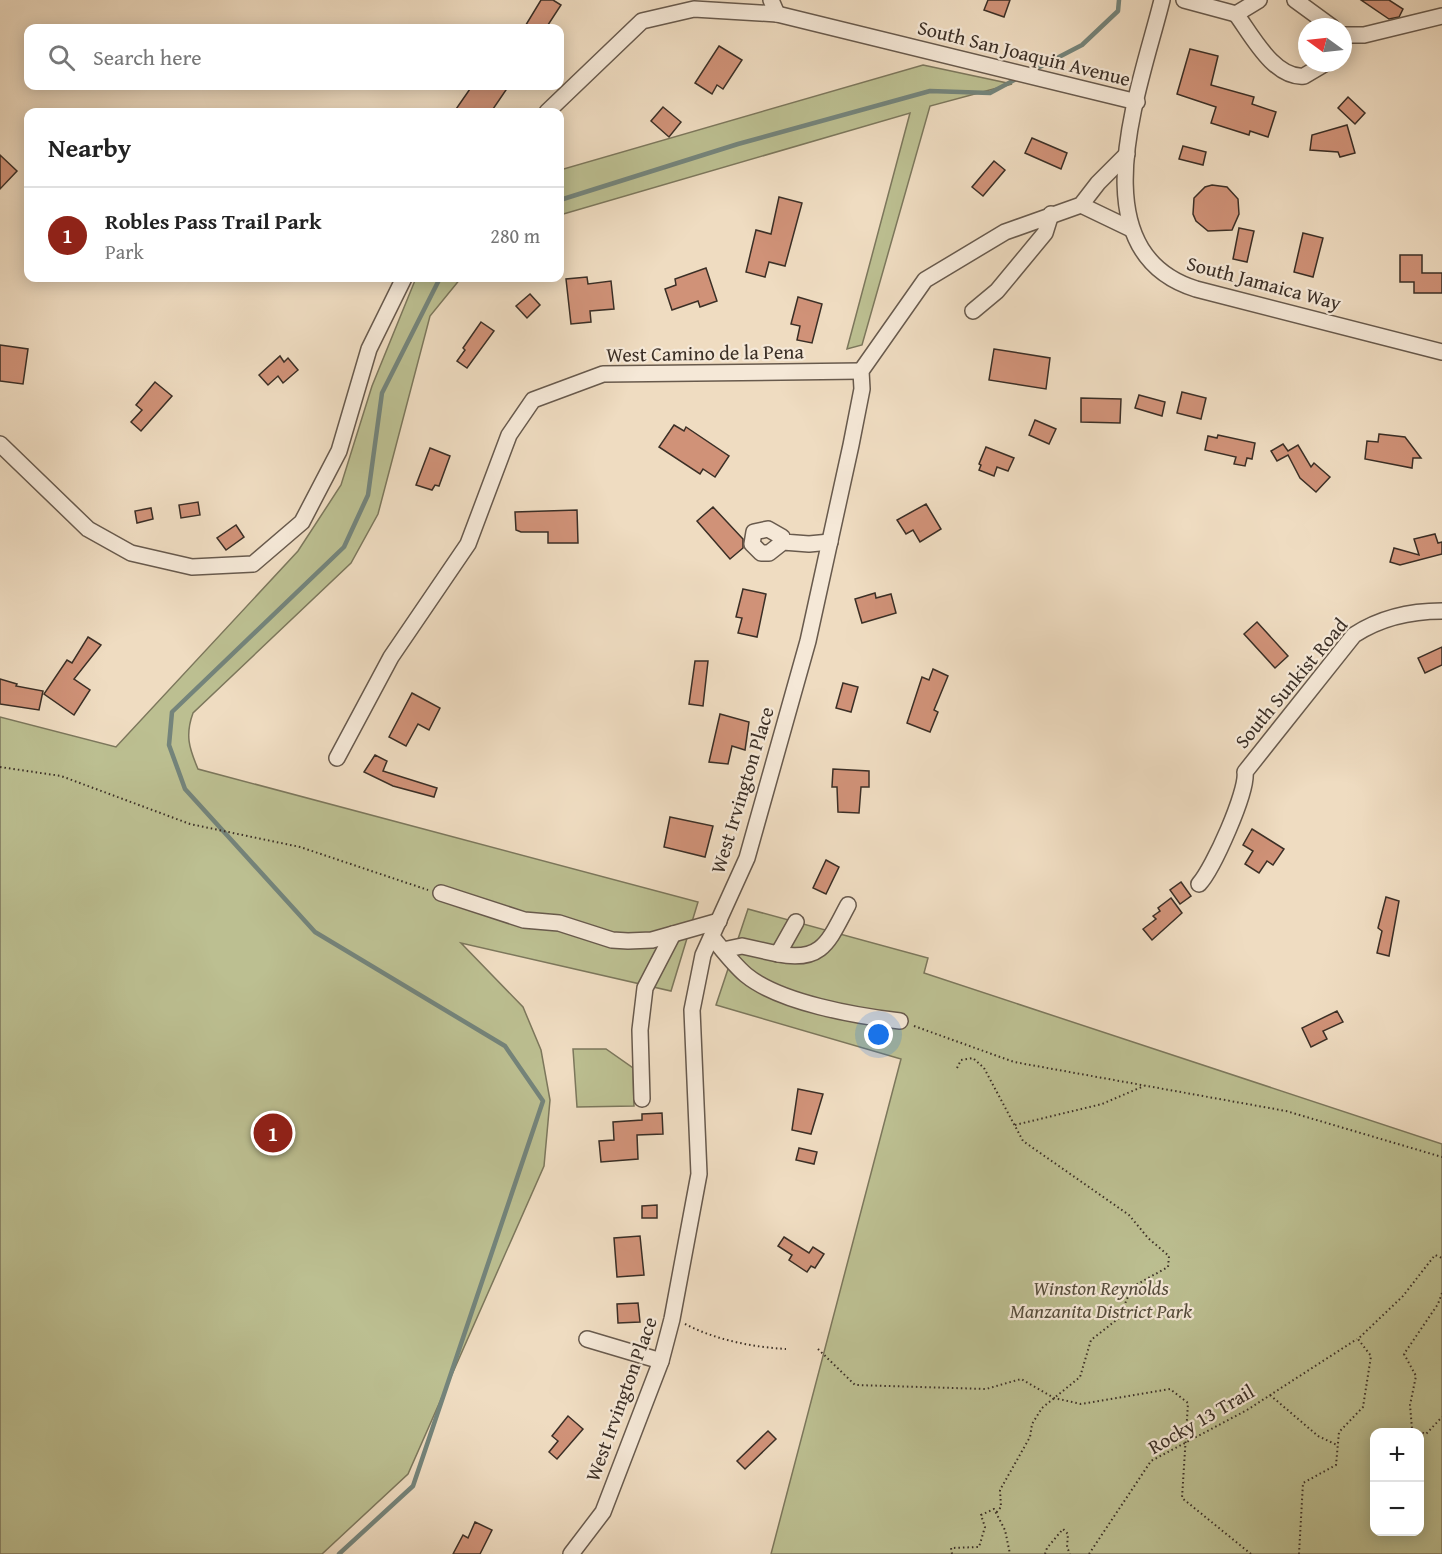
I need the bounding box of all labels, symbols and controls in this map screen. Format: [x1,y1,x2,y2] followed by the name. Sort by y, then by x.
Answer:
[915,12,1134,93] street label: South San Joaquin Avenue
[1298,18,1352,72] north arrow
[24,24,564,90] search box
[45,41,78,74] icon: search
[93,41,202,73] text: Search here
[48,128,131,167] text: Nearby
[105,205,321,237] text: Robles Pass Trail Park
[62,221,73,250] text: 1
[490,221,540,250] text: 280 m
[105,237,144,266] text: Park
[1184,248,1345,317] street label: South Jamaica Way
[606,336,805,369] street label: West Camino de la Pena
[1227,611,1354,754] street label: South Sunkist Road
[702,703,781,877] street label: West Irvington Place
[864,1020,893,1049] your location
[254,1110,292,1156] pin: 1
[1010,1273,1193,1325] park label: Winston Reynolds Manzanita District Park
[577,1313,664,1485] street label: West Irvington Place
[1142,1376,1260,1461] street label: Rocky 13 Trail
[1370,1428,1424,1536] map controls
[1370,1428,1424,1482] button: +
[1370,1482,1424,1536] button: −

